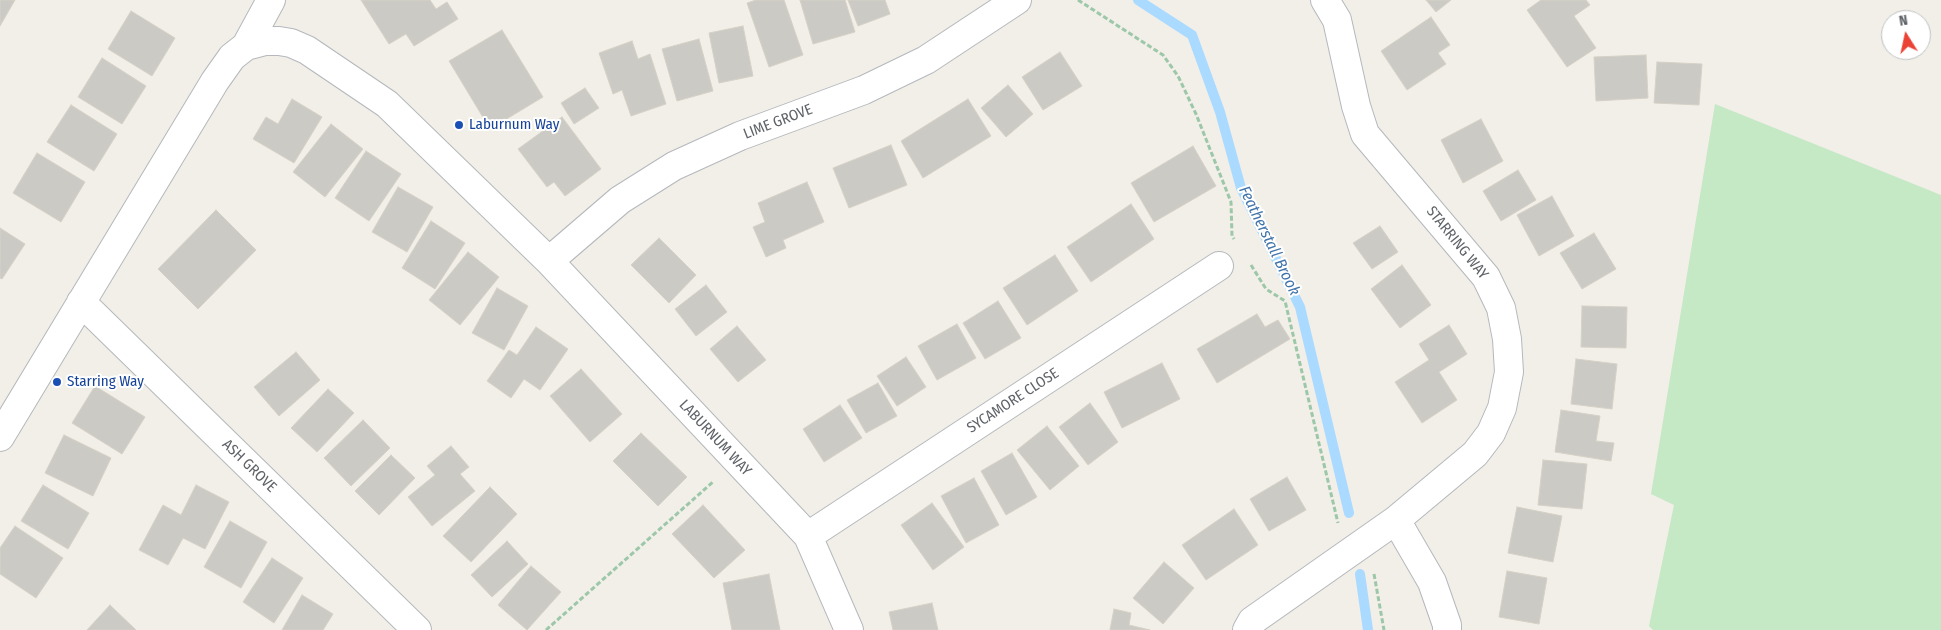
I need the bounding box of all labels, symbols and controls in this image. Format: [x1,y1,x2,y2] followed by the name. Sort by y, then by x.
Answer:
[1881,10,1931,60] north arrow
[1898,12,1909,30] text: N
[741,101,815,143] street label: LIME GROVE
[469,116,559,134] place label: Laburnum Way
[453,119,465,131] marker: Laburnum Way
[1234,183,1304,299] water label: Featherstall Brook
[1422,203,1492,283] street label: STARRING WAY
[964,365,1062,437] street label: SYCAMORE CLOSE
[67,373,144,391] place label: Starring Way
[51,376,63,388] marker: Starring Way
[675,396,755,480] street label: LABURNUM WAY
[218,436,280,496] street label: ASH GROVE

